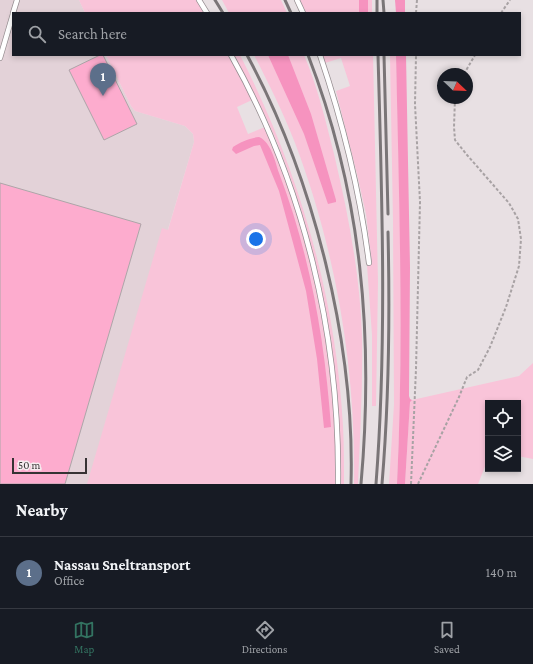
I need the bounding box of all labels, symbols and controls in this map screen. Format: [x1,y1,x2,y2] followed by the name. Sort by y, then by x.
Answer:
[12,12,521,56] search box
[26,23,48,45] icon: search
[58,26,127,42] text: Search here
[90,63,116,96] pin: 1
[437,68,473,104] north arrow
[246,229,266,249] your location
[485,400,521,472] map controls
[485,400,521,436] button: locate
[485,436,521,472] button: layers
[12,456,87,475] scale bar
[18,459,40,471] text: 50 m
[16,501,68,520] text: Nearby
[54,557,190,573] text: Nassau Sneltransport
[27,565,31,580] text: 1
[486,565,517,580] text: 140 m
[54,573,85,588] text: Office
[73,619,95,655] tab: Map
[242,619,287,655] tab: Directions
[434,619,460,655] tab: Saved

